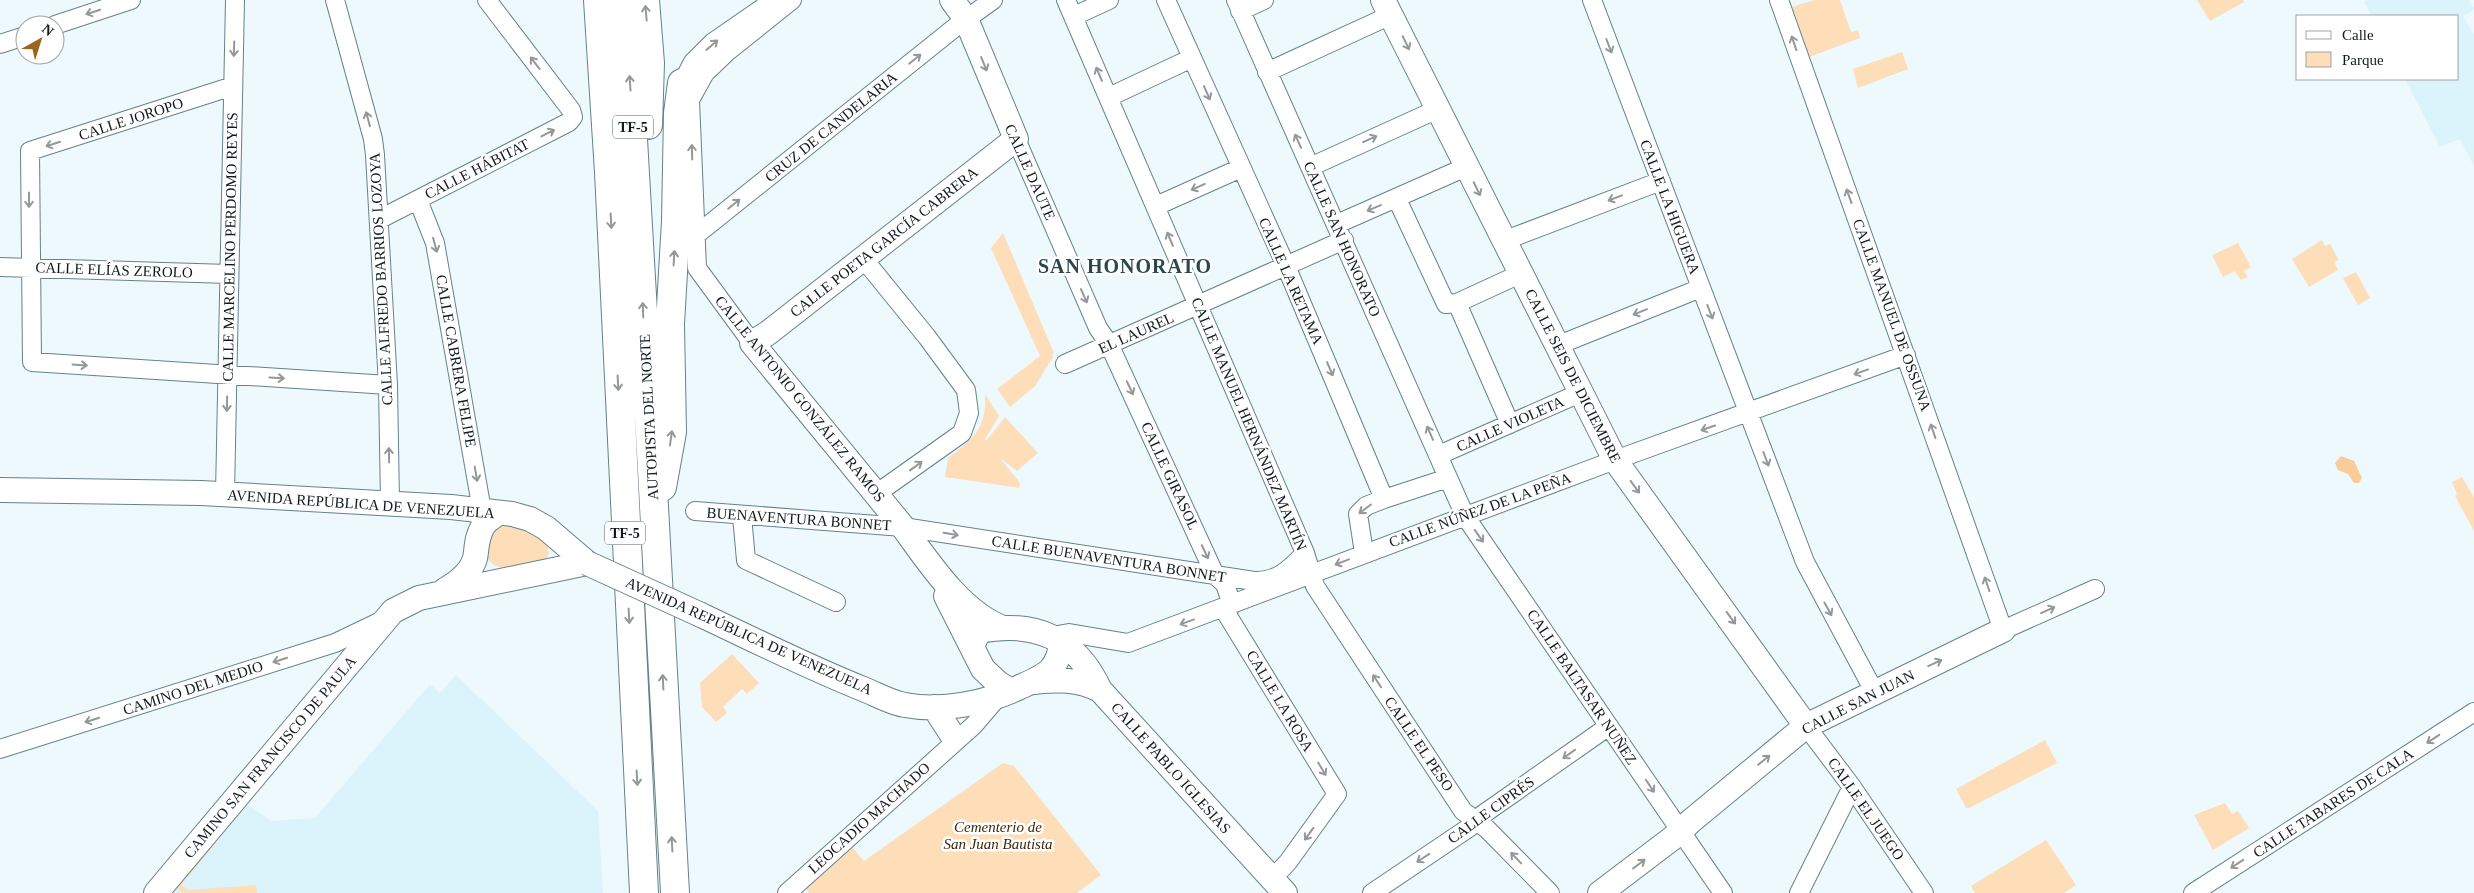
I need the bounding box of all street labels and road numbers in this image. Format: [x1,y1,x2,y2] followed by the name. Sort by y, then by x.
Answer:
[762,69,900,185] street label: CRUZ DE CANDELARIA
[77,95,185,143] street label: CALLE JOROPO
[220,112,240,382] street label: CALLE MARCELINO PERDOMO REYES
[613,115,653,138] road number: TF-5
[1002,122,1058,222] street label: CALLE DAUTE
[422,136,532,202] street label: CALLE HÁBITAT
[1637,138,1703,277] street label: CALLE LA HIGUERA
[366,152,396,406] street label: CALLE ALFREDO BARRIOS LOZOYA
[1301,159,1384,319] street label: CALLE SAN HONORATO
[787,164,981,320] street label: CALLE POETA GARCÍA CABRERA
[1256,215,1326,347] street label: CALLE LA RETAMA
[1850,217,1934,413] street label: CALLE MANUEL DE OSSUNA
[35,259,193,281] street label: CALLE ELÍAS ZEROLO
[433,273,479,449] street label: CALLE CABRERA FELIPE
[1522,286,1624,466] street label: CALLE SEIS DE DICIEMBRE
[712,293,888,505] street label: CALLE ANTONIO GONZÁLEZ RAMOS
[1188,295,1310,553] street label: CALLE MANUEL HERNÁNDEZ MARTÍN
[1096,309,1176,357] street label: EL LAUREL
[637,334,661,500] street label: AUTOPISTA DEL NORTE
[1454,393,1566,455] street label: CALLE VIOLETA
[1138,420,1202,532] street label: CALLE GIRASOL
[1387,470,1573,550] street label: CALLE NÚÑEZ DE LA PEÑA
[227,487,495,521] street label: AVENIDA REPÚBLICA DE VENEZUELA
[706,505,892,533] street label: BUENAVENTURA BONNET
[605,522,645,544] road number: TF-5
[991,533,1227,585] street label: CALLE BUENAVENTURA BONNET
[623,574,875,698] street label: AVENIDA REPÚBLICA DE VENEZUELA
[1524,607,1640,767] street label: CALLE BALTASAR NUÑEZ
[1244,648,1317,755] street label: CALLE LA ROSA
[181,653,359,861] street label: CAMINO SAN FRANCISCO DE PAULA
[121,658,265,718] street label: CAMINO DEL MEDIO
[1799,667,1917,737] street label: CALLE SAN JUAN
[1382,694,1457,794] street label: CALLE EL PESO
[1108,699,1234,837] street label: CALLE PABLO IGLESIAS
[2250,745,2416,861] street label: CALLE TABARES DE CALA
[1825,755,1907,863] street label: CALLE EL JUEGO
[805,759,933,877] street label: LEOCADIO MACHADO
[1445,773,1537,847] street label: CALLE CIPRÉS

